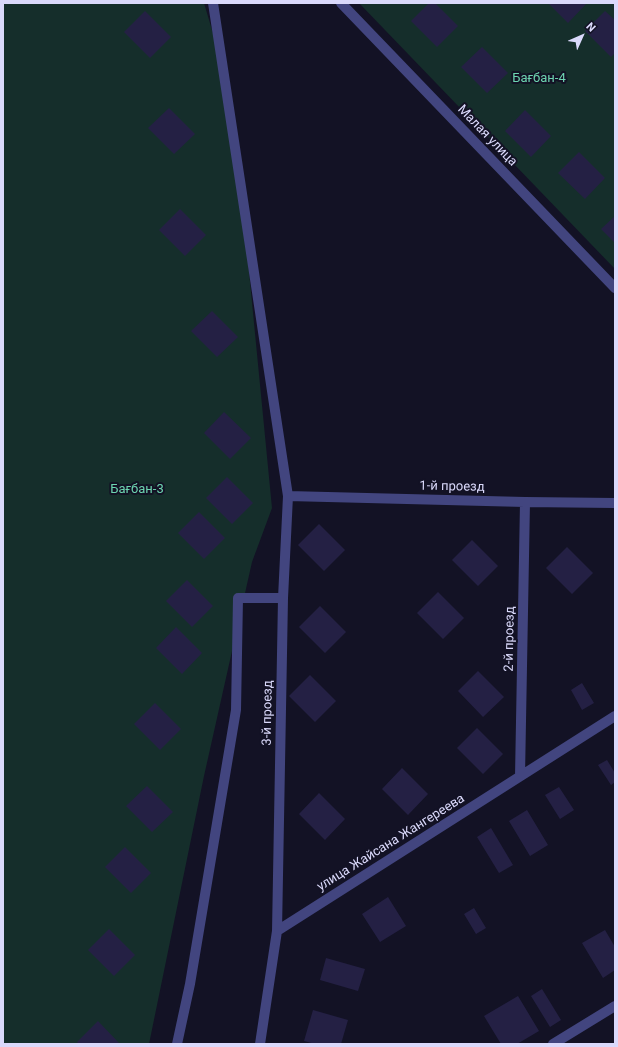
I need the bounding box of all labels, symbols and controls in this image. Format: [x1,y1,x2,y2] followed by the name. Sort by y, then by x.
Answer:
[562,16,602,56] north arrow
[583,20,598,34] text: N
[512,71,566,87] park label: Бағбан-4
[454,102,520,170] street label: Малая улица
[419,479,485,495] street label: 1-й проезд
[110,482,164,498] park label: Бағбан-3
[502,606,518,672] street label: 2-й проезд
[260,680,276,746] street label: 3-й проезд
[314,791,468,895] street label: улица Жайсана Жангереева

